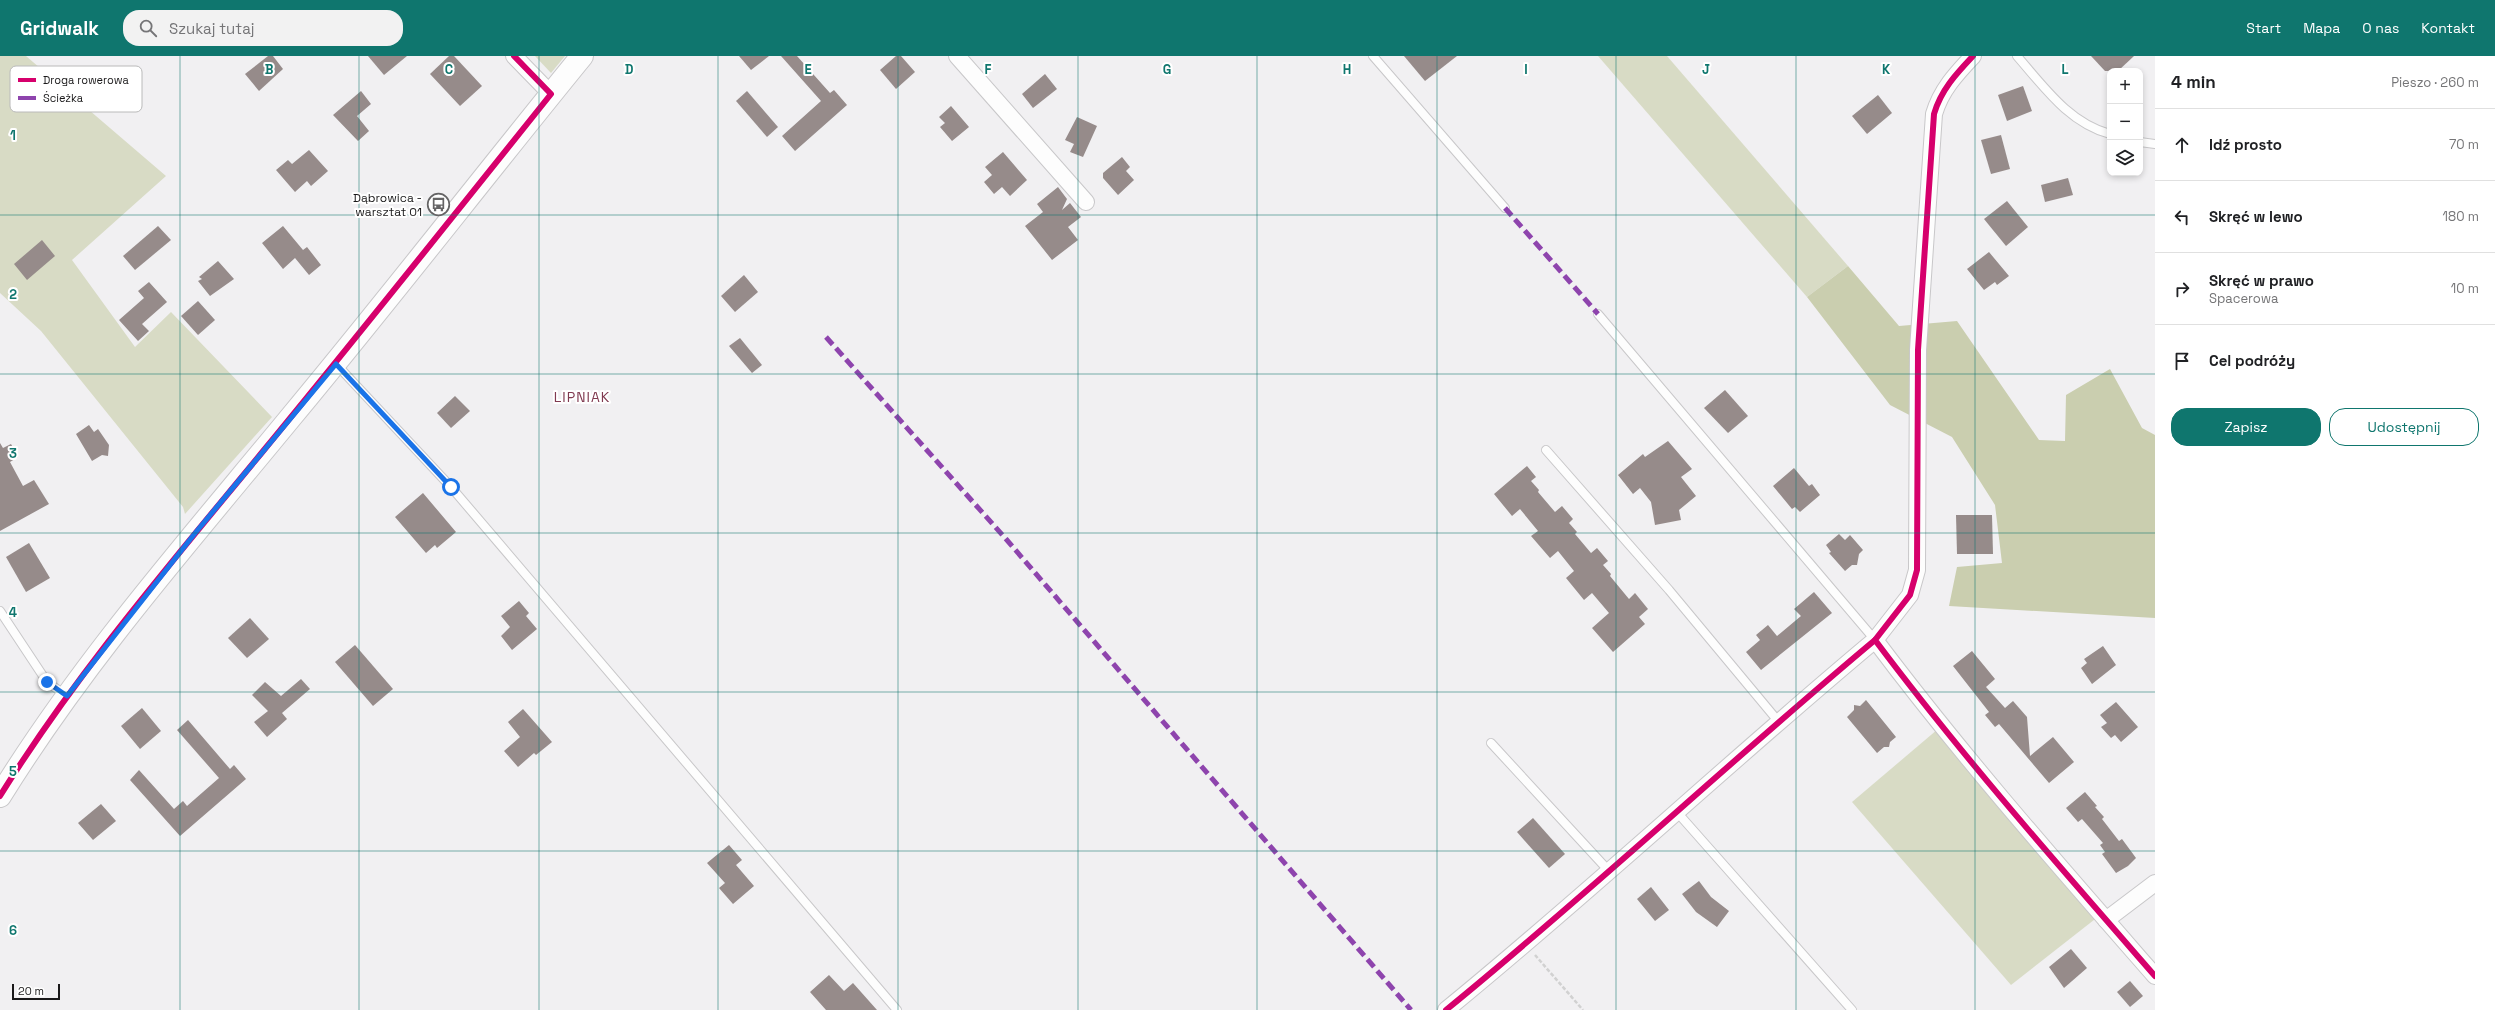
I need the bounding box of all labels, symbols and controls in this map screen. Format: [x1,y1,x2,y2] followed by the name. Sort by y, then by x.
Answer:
[123,10,403,46] search box
[20,16,99,41] text: Gridwalk
[137,17,159,39] icon: search
[169,19,254,38] text: Szukaj tutaj
[2246,19,2281,37] text: Start
[2303,19,2340,37] text: Mapa
[2362,19,2399,37] text: O nas
[2421,19,2475,37] text: Kontakt
[265,61,274,78] text: B
[445,61,453,78] text: C
[625,61,634,78] text: D
[804,61,812,78] text: E
[985,61,992,78] text: F
[1163,61,1171,78] text: G
[1343,61,1351,78] text: H
[1524,61,1528,78] text: I
[1702,61,1710,78] text: J
[1882,61,1891,78] text: K
[2061,61,2069,78] text: L
[10,66,142,112] legend
[2107,68,2143,176] map controls
[2107,68,2143,104] button: +
[2171,71,2216,93] text: 4 min
[43,73,129,87] text: Droga rowerowa
[2391,74,2479,91] text: Pieszo · 260 m
[43,90,84,105] text: Ścieżka
[2107,104,2143,140] button: −
[10,127,16,144] text: 1
[2171,134,2193,156] icon: ahead
[2209,135,2282,154] text: Idź prosto
[2449,136,2479,153] text: 70 m
[2107,140,2143,176] button: layers
[353,190,422,220] place label: Dąbrowica - warsztat 01
[425,192,451,218] bus stop icon: Dąbrowica - warsztat 01
[2171,206,2193,228] icon: left
[2209,207,2303,226] text: Skręć w lewo
[2443,208,2479,225] text: 180 m
[2209,271,2314,290] text: Skręć w prawo
[2171,278,2193,300] icon: right
[2451,280,2479,297] text: 10 m
[9,286,17,303] text: 2
[2209,290,2278,307] text: Spacerowa
[2171,350,2193,372] icon: arrive
[2209,351,2295,370] text: Cel podróży
[554,388,610,406] district label: LIPNIAK
[2171,408,2321,446] button: Zapisz
[2329,408,2479,446] button: Udostępnij
[9,445,17,462] text: 3
[442,478,460,496] route start
[9,604,17,621] text: 4
[38,673,56,691] route end
[9,763,17,780] text: 5
[9,922,17,939] text: 6
[12,982,60,1001] scale bar
[18,984,44,998] text: 20 m

